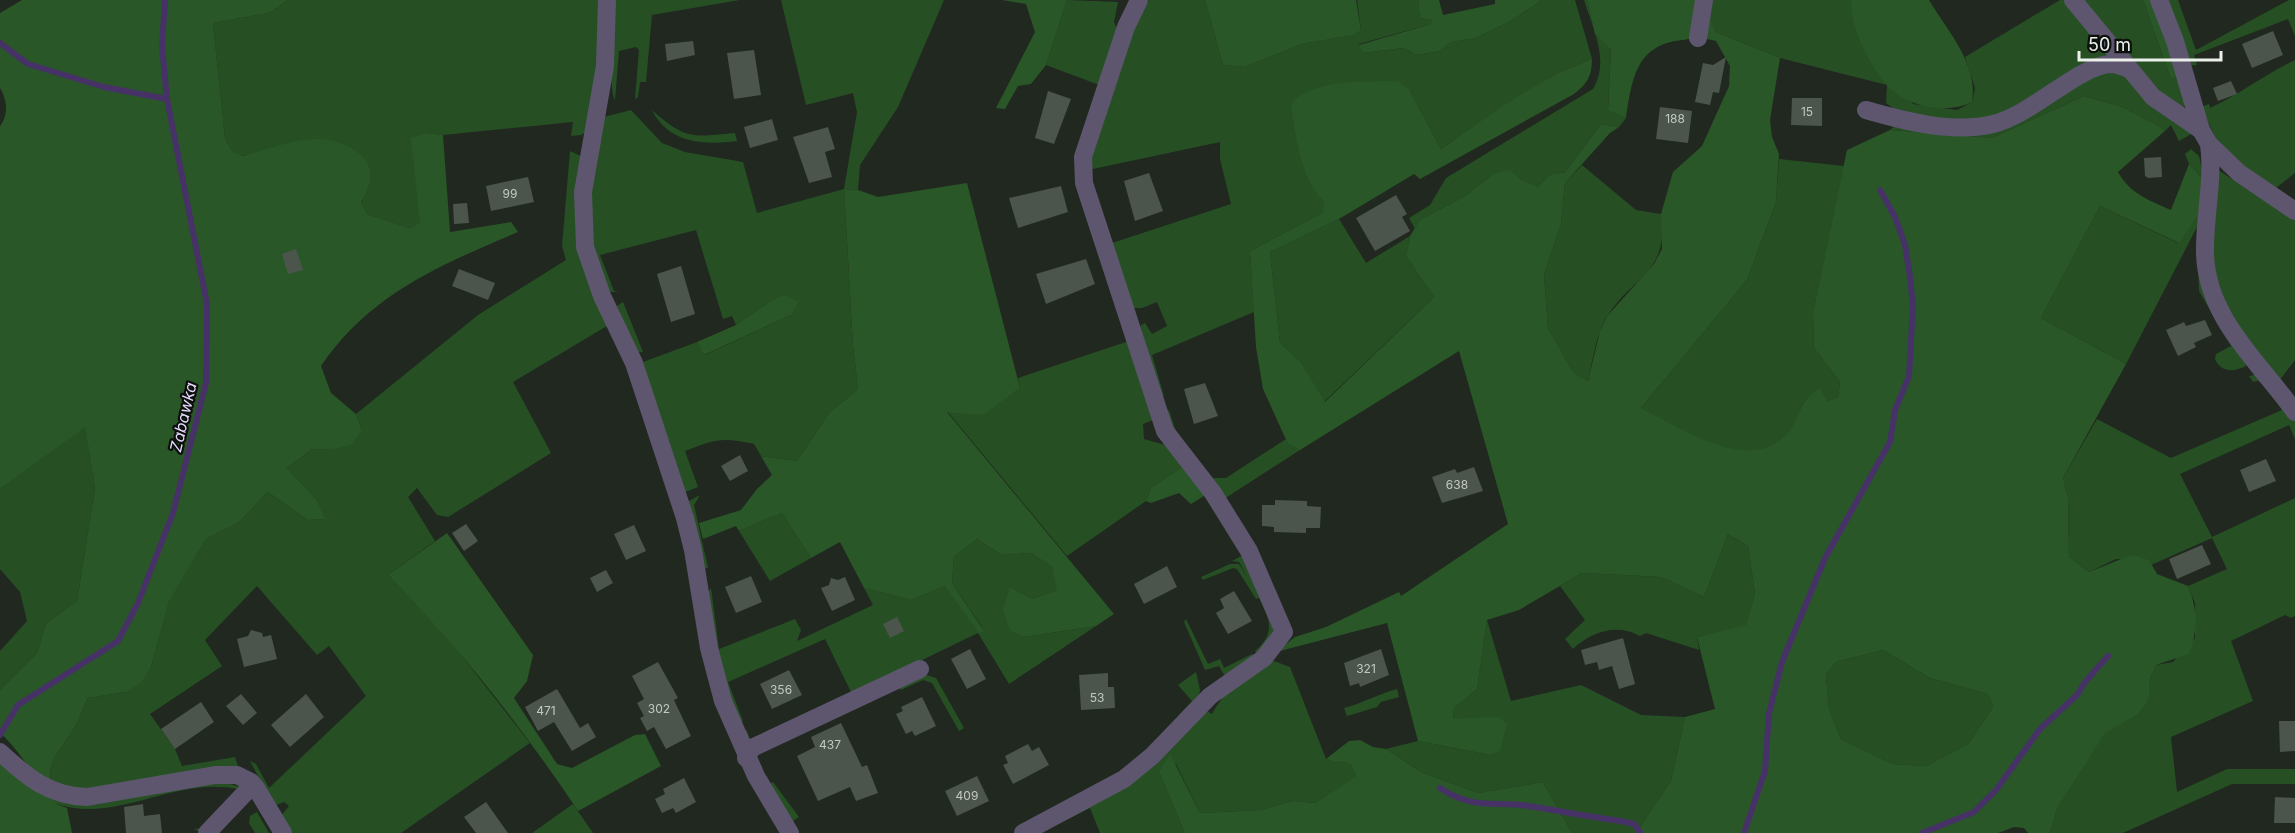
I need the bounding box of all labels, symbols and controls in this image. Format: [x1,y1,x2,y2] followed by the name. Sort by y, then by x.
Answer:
[2079,24,2222,62] scale bar
[2088,34,2131,55] text: 50 m
[1801,104,1813,119] house number: 15
[1665,111,1685,126] house number: 188
[503,186,517,201] house number: 99
[165,380,201,454] water label: Zabawka
[1446,477,1468,492] house number: 638
[1356,661,1376,676] house number: 321
[770,682,792,697] house number: 356
[1090,690,1104,705] house number: 53
[648,701,670,716] house number: 302
[536,703,556,718] house number: 471
[819,737,841,752] house number: 437
[956,788,978,803] house number: 409

